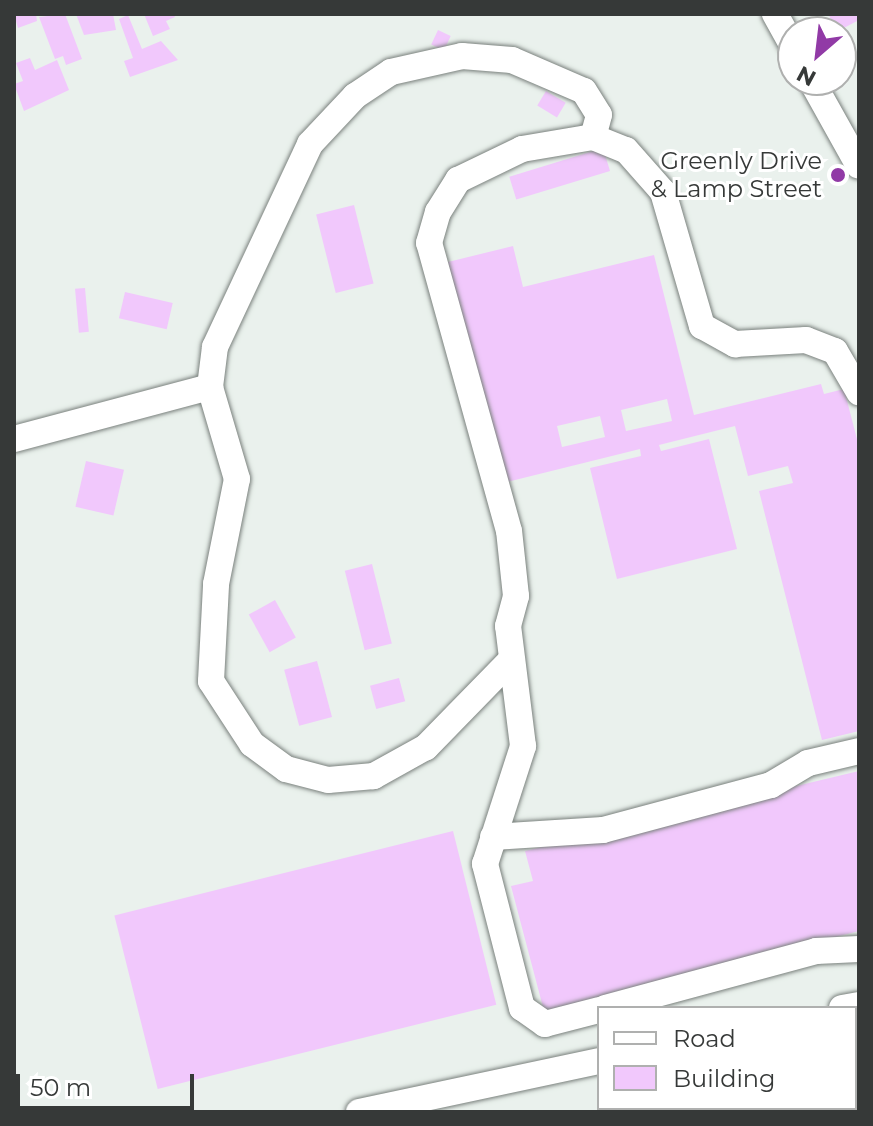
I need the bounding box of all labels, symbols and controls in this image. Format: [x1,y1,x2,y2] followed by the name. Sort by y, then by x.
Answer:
[777,16,857,96] north arrow
[792,60,821,92] text: N
[651,147,822,203] place label: Greenly Drive & Lamp Street
[829,166,847,184] marker: Greenly Drive & Lamp Street
[597,1006,857,1110] legend
[673,1024,736,1053] text: Road
[20,1058,198,1108] scale bar
[673,1064,776,1093] text: Building
[30,1073,91,1102] text: 50 m

